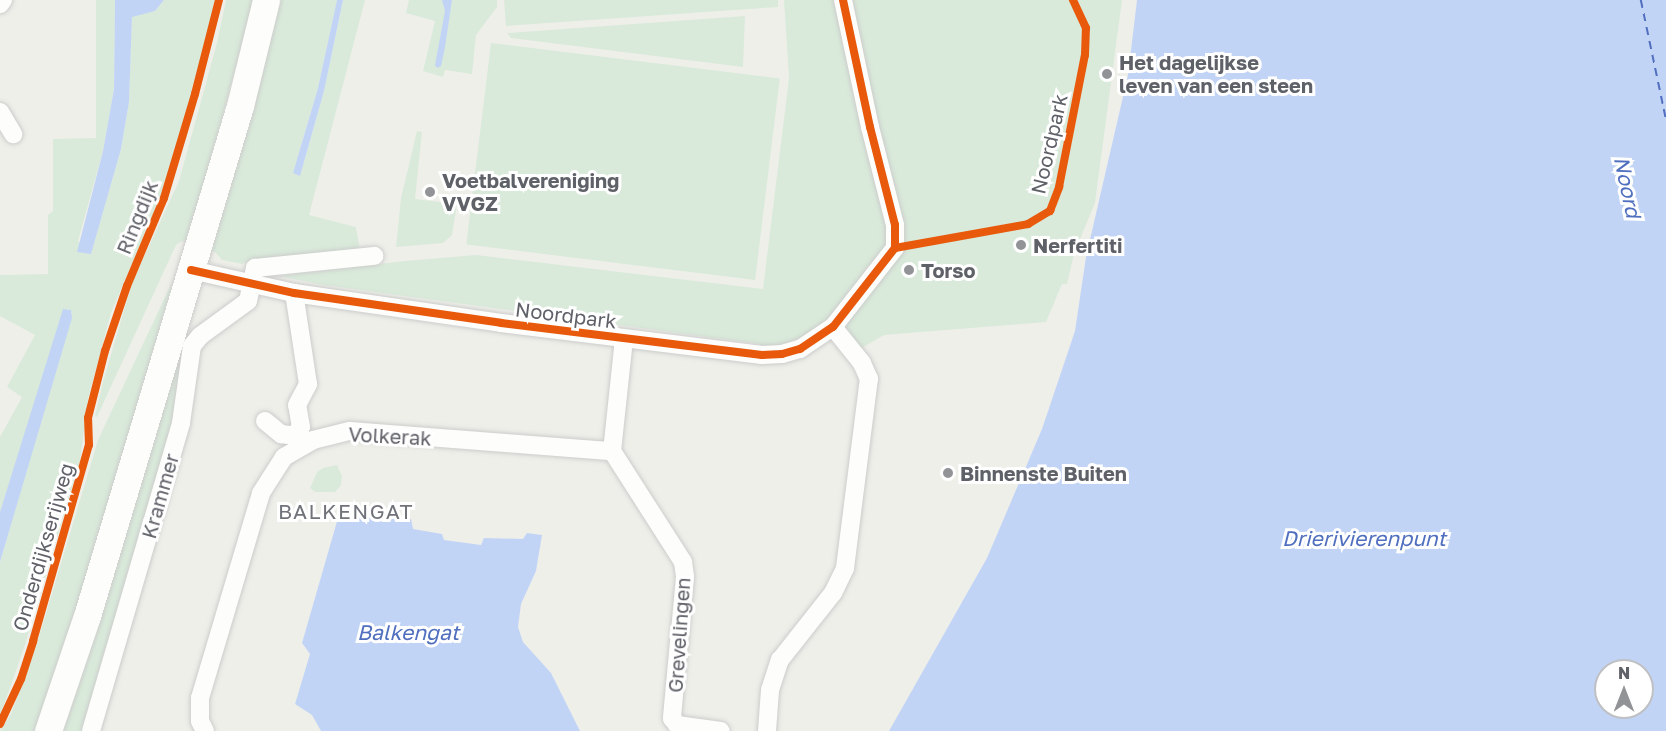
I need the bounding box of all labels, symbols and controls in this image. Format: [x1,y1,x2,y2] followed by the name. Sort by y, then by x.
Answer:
[1119,51,1313,98] place label: Het dagelijkse leven van een steen
[1100,67,1114,81] marker: Het dagelijkse leven van een steen
[1026,92,1072,196] street label: Noordpark
[1609,154,1647,220] water label: Noord
[442,168,619,215] place label: Voetbalvereniging VVGZ
[111,176,163,258] street label: Ringdijk
[423,185,437,199] marker: Voetbalvereniging VVGZ
[1033,233,1122,257] place label: Nerfertiti
[1014,238,1028,252] marker: Nerfertiti
[921,258,975,282] place label: Torso
[902,263,916,277] marker: Torso
[514,297,618,333] street label: Noordpark
[348,422,432,450] street label: Volkerak
[136,451,184,541] street label: Krammer
[8,460,78,634] street label: Onderdijkserijweg
[960,461,1127,485] place label: Binnenste Buiten
[941,466,955,480] marker: Binnenste Buiten
[278,498,414,524] district label: BALKENGAT
[1282,525,1446,551] water label: Drierivierenpunt
[663,577,695,693] street label: Grevelingen
[357,619,459,645] water label: Balkengat
[1594,659,1654,719] north arrow
[1618,663,1630,683] text: N

